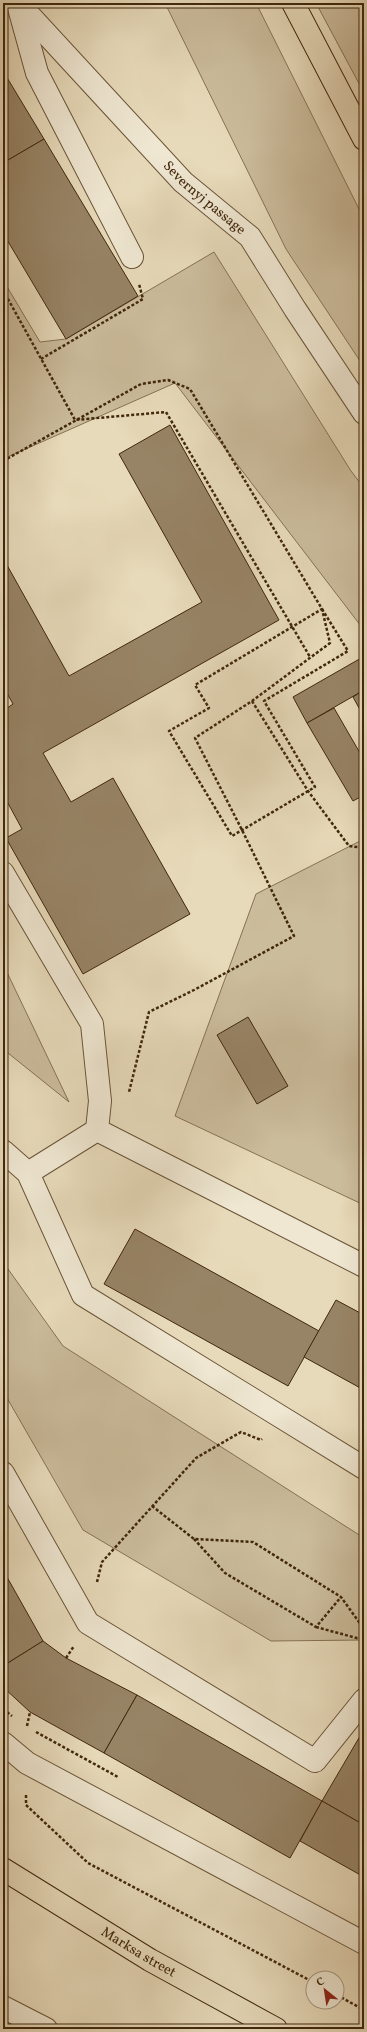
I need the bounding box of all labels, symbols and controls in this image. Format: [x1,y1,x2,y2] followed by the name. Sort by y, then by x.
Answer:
[159,157,250,239] street label: Severnyj passage
[97,1922,179,1982] street label: Marksa street
[305,1970,345,2010] north arrow
[314,1974,328,1991] text: С

